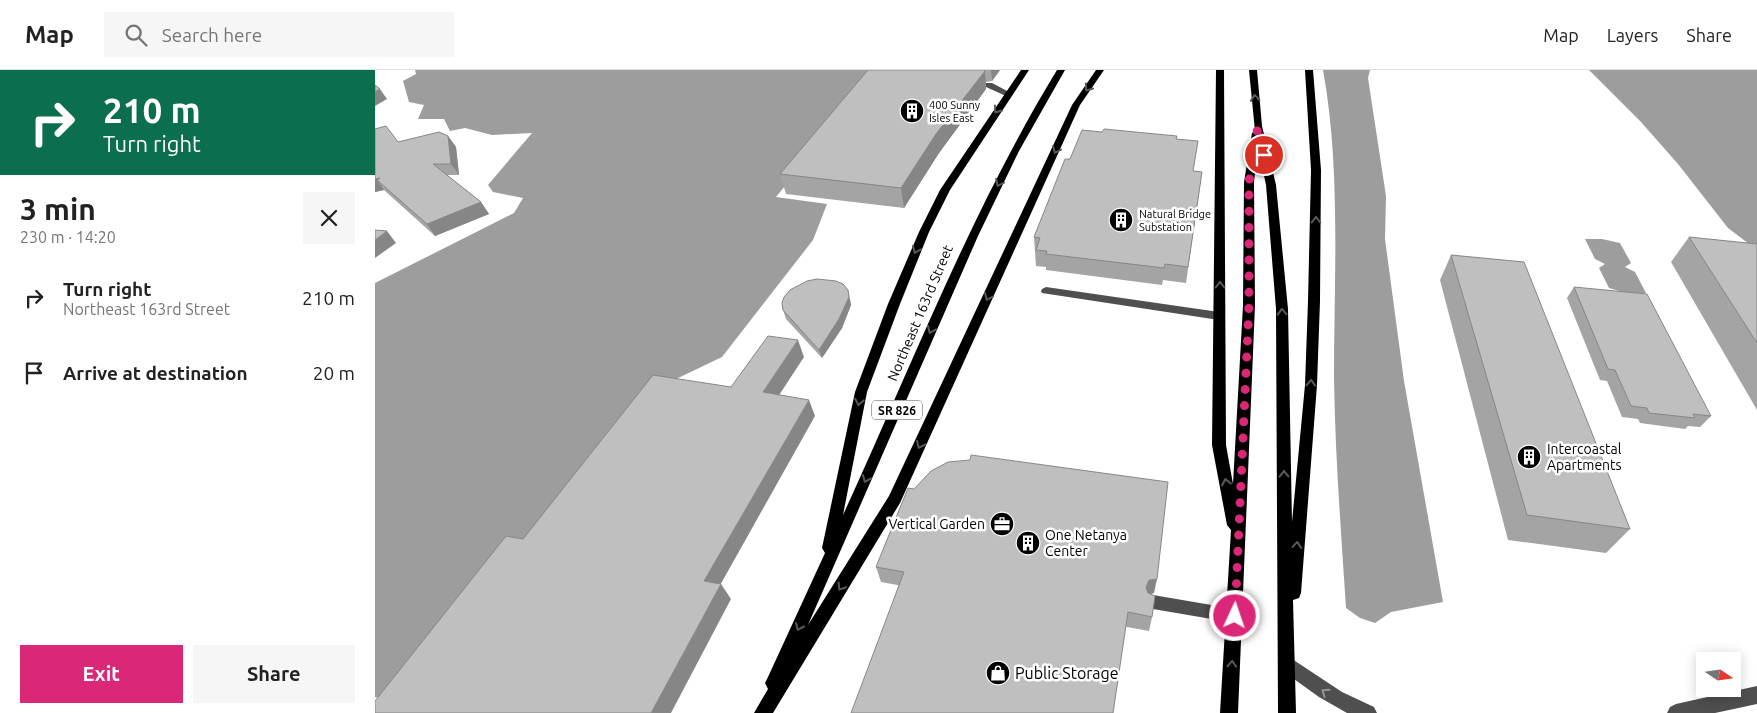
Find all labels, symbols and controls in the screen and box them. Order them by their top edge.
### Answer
search box [104,12,454,57]
text: Map [25,21,74,48]
icon: search [122,21,150,49]
text: Search here [162,24,262,46]
text: Map [1543,25,1579,45]
text: Layers [1607,25,1658,45]
text: Share [1686,25,1732,45]
one-way arrow [1085,82,1094,91]
icon: right [20,90,85,155]
text: 210 m [103,90,201,130]
one-way arrow [1250,94,1261,102]
building icon: 400 Sunny Isles East [899,98,925,124]
place label: 400 Sunny Isles East [929,99,981,124]
one-way arrow [994,104,1003,114]
text: Turn right [103,131,201,156]
pin [1243,134,1285,176]
icon: arrive [1250,141,1278,169]
one-way arrow [1051,145,1062,154]
one-way arrow [995,177,1005,186]
text: 3 min [20,192,96,226]
button: close [303,192,355,244]
building icon: Natural Bridge Substation [1108,207,1134,233]
place label: Natural Bridge Substation [1139,208,1211,233]
one-way arrow [1311,216,1321,224]
text: 230 m · 14:20 [20,228,116,246]
street label: Northeast 163rd Street [884,242,956,383]
one-way arrow [912,245,923,254]
text: Turn right [63,278,151,300]
one-way arrow [1215,280,1225,288]
icon: right [20,284,48,312]
text: 210 m [302,287,355,309]
one-way arrow [983,292,994,301]
text: Northeast 163rd Street [63,300,230,318]
one-way arrow [1276,307,1287,315]
one-way arrow [926,325,937,334]
icon: arrive [20,359,48,387]
text: Arrive at destination [63,362,248,384]
text: 20 m [313,362,355,384]
one-way arrow [1305,378,1316,386]
one-way arrow [854,398,865,407]
road number: SR 826 [872,400,922,420]
one-way arrow [915,440,926,449]
place label: Intercoastal Apartments [1547,441,1622,473]
building icon: Intercoastal Apartments [1516,444,1542,470]
one-way arrow [1279,470,1289,478]
one-way arrow [862,474,872,483]
one-way arrow [1221,477,1231,486]
office icon: Vertical Garden [989,511,1015,537]
place label: Vertical Garden [888,516,985,532]
place label: One Netanya Center [1045,527,1127,559]
building icon: One Netanya Center [1015,530,1041,556]
one-way arrow [1291,540,1302,548]
one-way arrow [837,581,847,590]
position arrow [1208,589,1260,641]
one-way arrow [795,622,805,631]
button: Exit [20,645,183,703]
button: Share [193,645,355,703]
north arrow [1696,652,1741,698]
map controls [1696,652,1741,697]
shop icon: Public Storage [985,660,1011,686]
one-way arrow [1226,660,1237,668]
place label: Public Storage [1015,664,1119,682]
one-way arrow [1321,689,1331,698]

